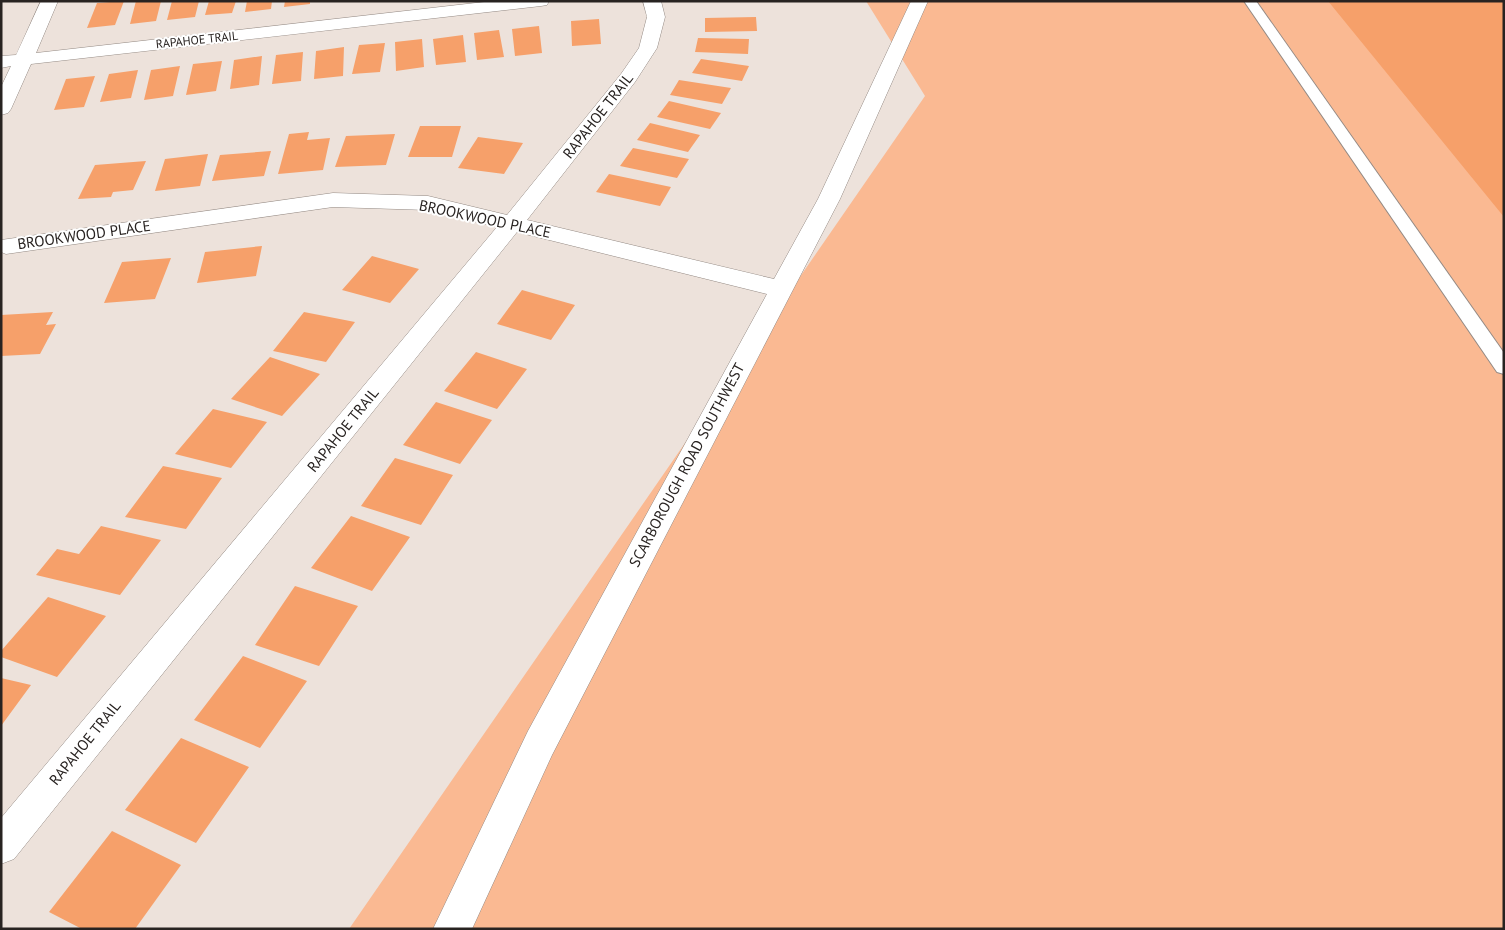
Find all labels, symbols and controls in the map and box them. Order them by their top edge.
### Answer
street label: RAPAHOE TRAIL [155,28,239,51]
street label: RAPAHOE TRAIL [558,69,637,162]
street label: BROOKWOOD PLACE [417,195,553,242]
street label: BROOKWOOD PLACE [16,216,152,253]
street label: SCARBOROUGH ROAD SOUTHWEST [625,359,749,570]
street label: RAPAHOE TRAIL [303,383,383,476]
street label: RAPAHOE TRAIL [45,696,125,789]

